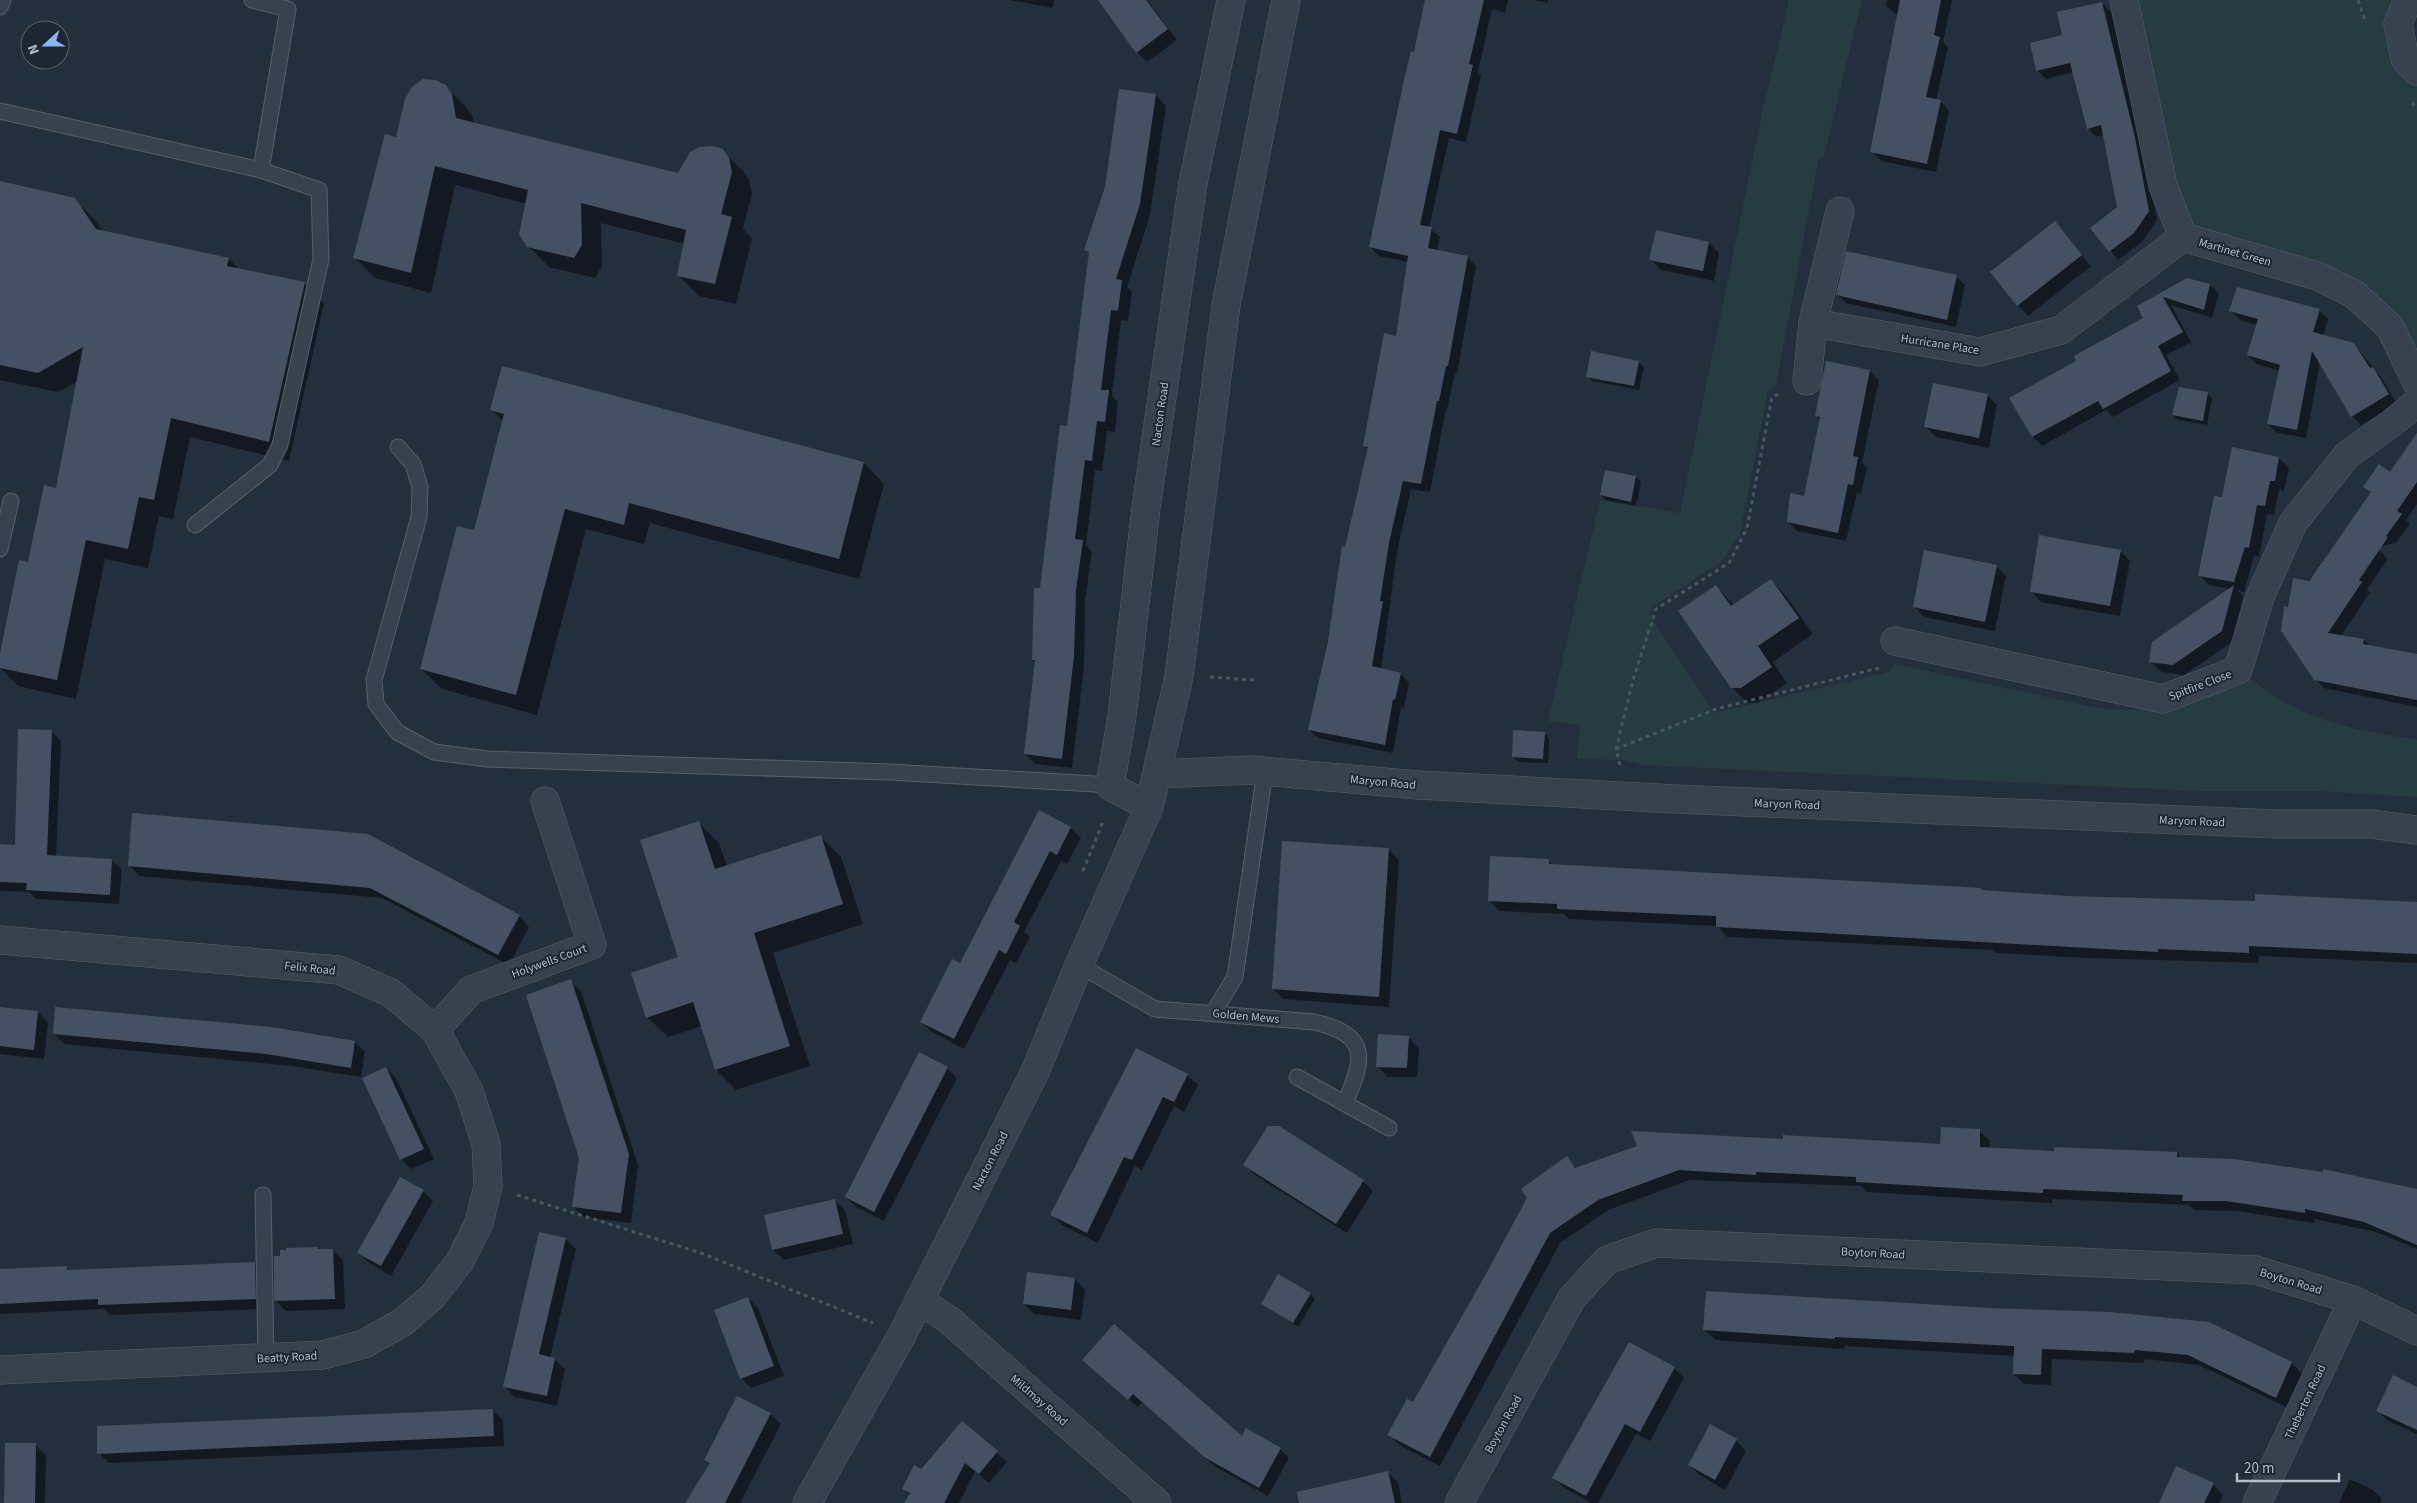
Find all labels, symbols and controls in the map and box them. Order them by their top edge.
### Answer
north arrow [20,20,70,70]
text: N [23,41,45,57]
street label: Martinet Green [2197,234,2273,271]
street label: Hurricane Place [1900,330,1980,359]
street label: Nacton Road [1148,381,1173,447]
street label: Spitfire Close [2166,666,2234,705]
street label: Maryon Road [1349,771,1417,794]
street label: Maryon Road [1754,795,1820,814]
street label: Maryon Road [2159,812,2225,831]
street label: Holywells Court [509,940,589,983]
street label: Felix Road [284,957,336,980]
street label: Golden Mews [1212,1005,1280,1028]
street label: Nacton Road [968,1129,1013,1194]
street label: Boyton Road [1840,1243,1905,1264]
street label: Boyton Road [2258,1264,2324,1299]
street label: Beatty Road [256,1347,318,1368]
street label: Theberton Road [2281,1362,2330,1442]
street label: Mildmay Road [1006,1371,1071,1430]
street label: Boyton Road [1480,1392,1526,1456]
scale bar [2237,1450,2340,1482]
text: 20 m [2244,1458,2274,1479]

